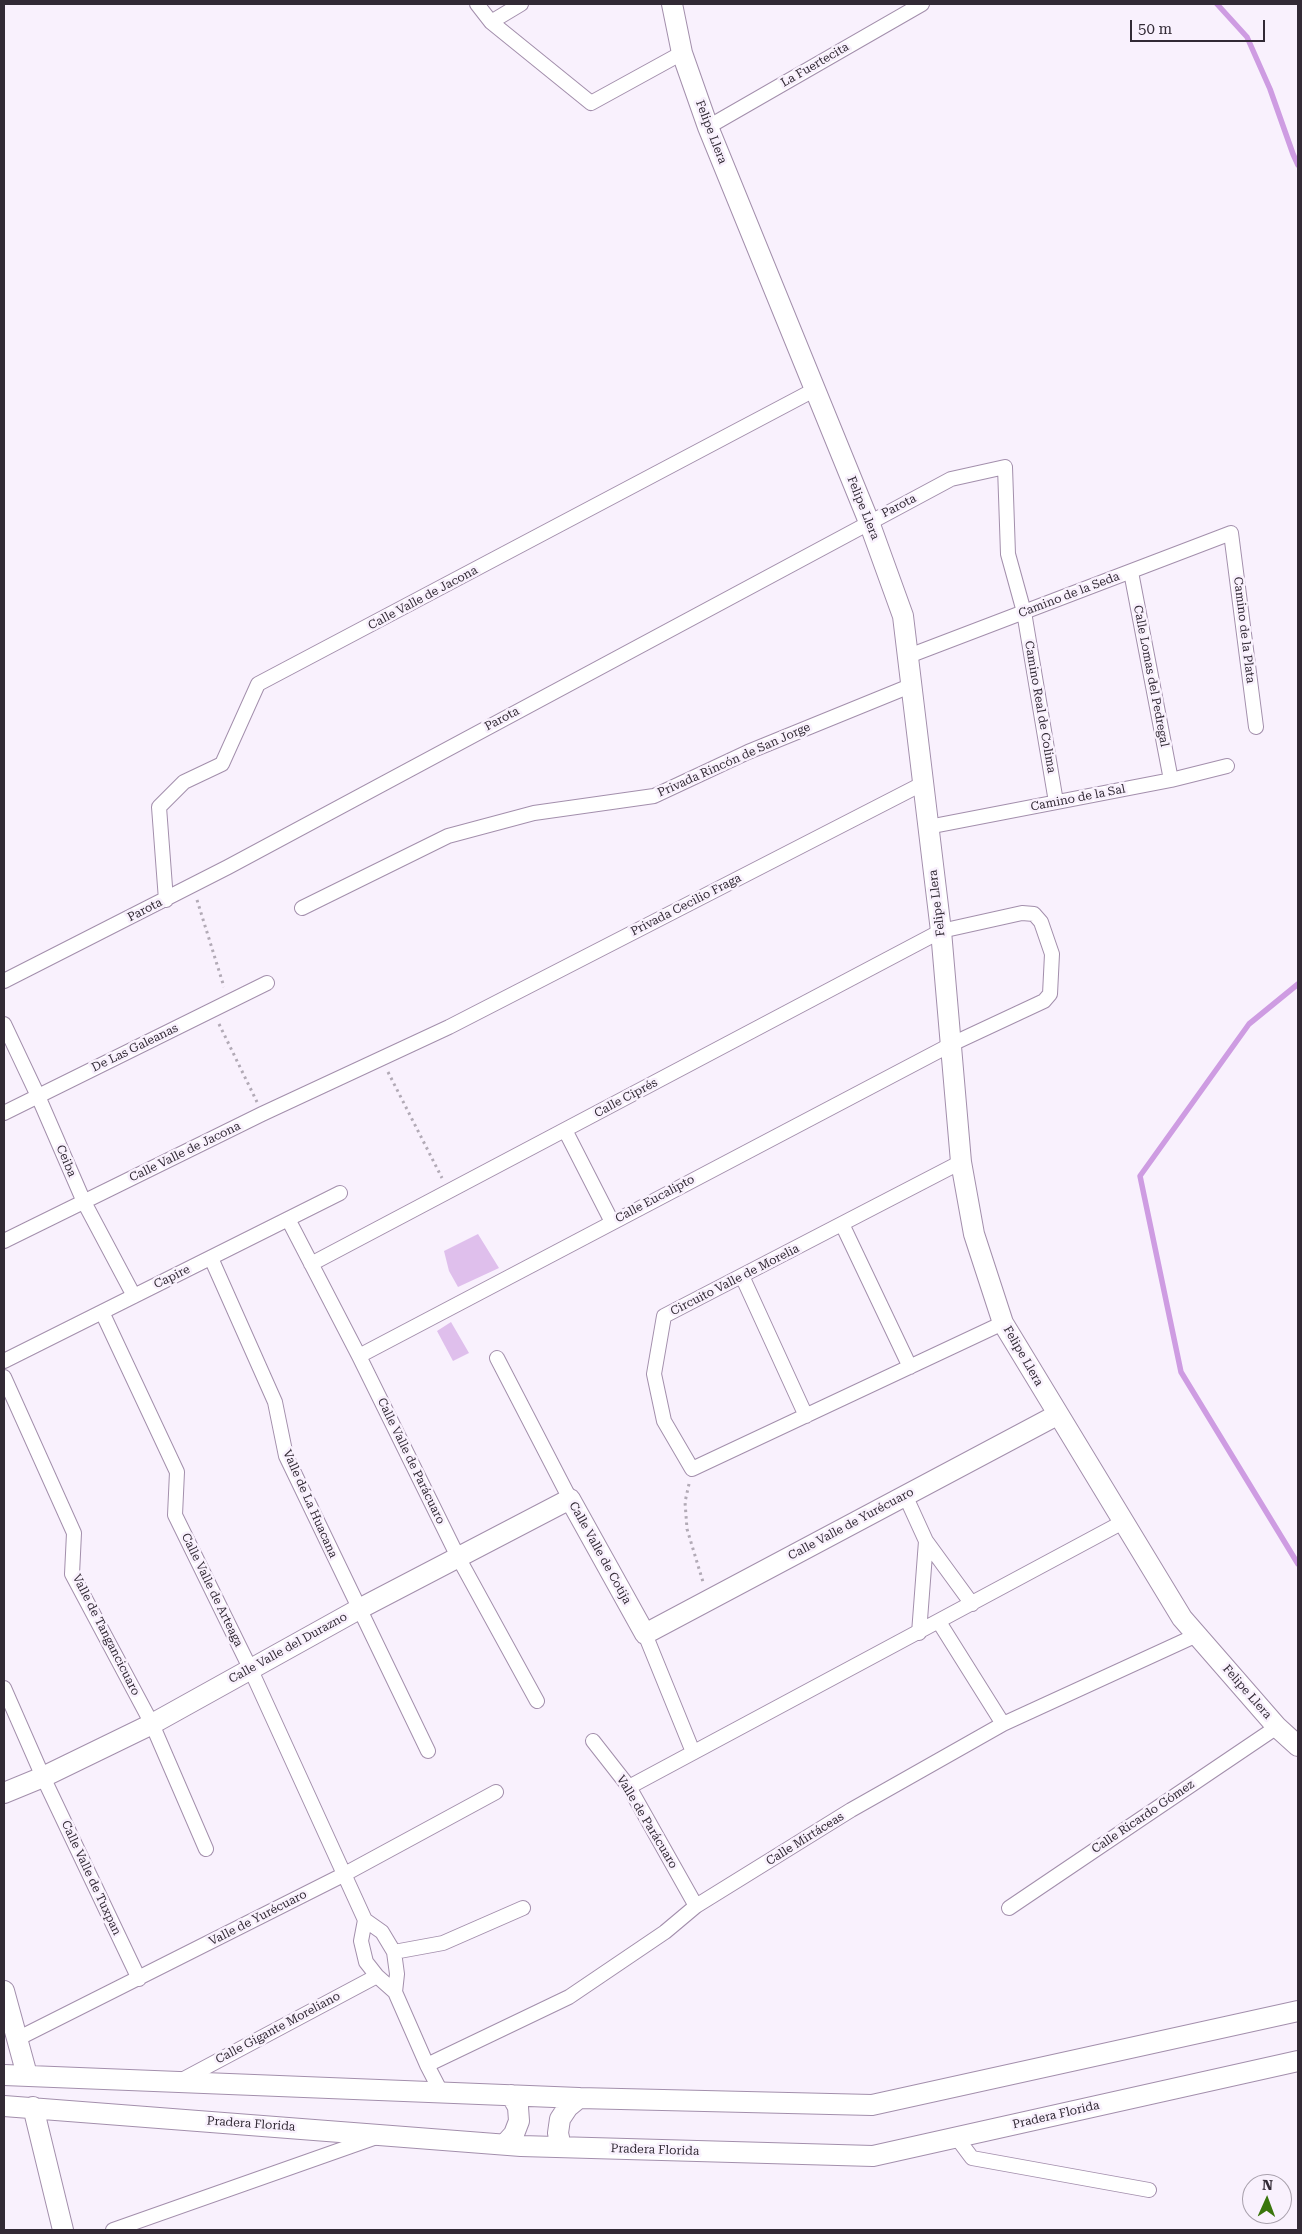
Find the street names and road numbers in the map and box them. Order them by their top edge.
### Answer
street label: La Fuertecita [779,40,851,90]
street label: Felipe Llera [692,98,730,166]
street label: Felipe Llera [844,474,882,542]
street label: Parota [879,491,919,521]
street label: Calle Valle de Jacona [366,563,480,633]
street label: Camino de la Seda [1016,569,1122,621]
street label: Camino de la Plata [1230,576,1258,684]
street label: Calle Lomas del Pedregal [1130,604,1172,748]
street label: Camino Real de Colima [1021,640,1059,774]
street label: Parota [482,704,522,734]
street label: Privada Rincón de San Jorge [655,720,813,800]
street label: Camino de la Sal [1029,782,1127,814]
street label: Felipe Llera [926,869,948,937]
street label: Privada Cecilio Fraga [628,871,744,939]
street label: Parota [125,895,165,925]
street label: De Las Galeanas [89,1021,181,1075]
street label: Calle Ciprés [592,1075,660,1121]
street label: Calle Valle de Jacona [127,1119,243,1185]
street label: Ceiba [53,1143,79,1179]
street label: Calle Eucalipto [613,1172,697,1226]
street label: Circuito Valle de Morelia [668,1241,802,1319]
street label: Capire [152,1262,192,1292]
street label: Felipe Llera [1000,1323,1046,1389]
street label: Calle Valle de Parácuaro [374,1396,448,1526]
street label: Valle de La Huacana [280,1448,340,1560]
street label: Calle Valle de Yurécuaro [786,1485,916,1563]
street label: Calle Valle de Cotija [566,1499,634,1607]
street label: Calle Valle de Arteaga [178,1531,246,1649]
street label: Valle de Tangancicuaro [69,1572,143,1698]
street label: Calle Valle del Durazno [226,1609,350,1687]
street label: Felipe Llera [1220,1662,1274,1722]
street label: Valle de Parácuaro [613,1773,681,1871]
street label: Calle Ricardo Gómez [1089,1777,1197,1857]
street label: Calle Mirtáceas [764,1809,846,1869]
street label: Calle Valle de Tuxpan [58,1818,124,1938]
street label: Valle de Yurécuaro [207,1887,309,1949]
street label: Calle Gigante Moreliano [213,1989,343,2067]
street label: Pradera Florida [1011,2098,1101,2132]
street label: Pradera Florida [206,2114,296,2134]
street label: Pradera Florida [610,2141,700,2159]

